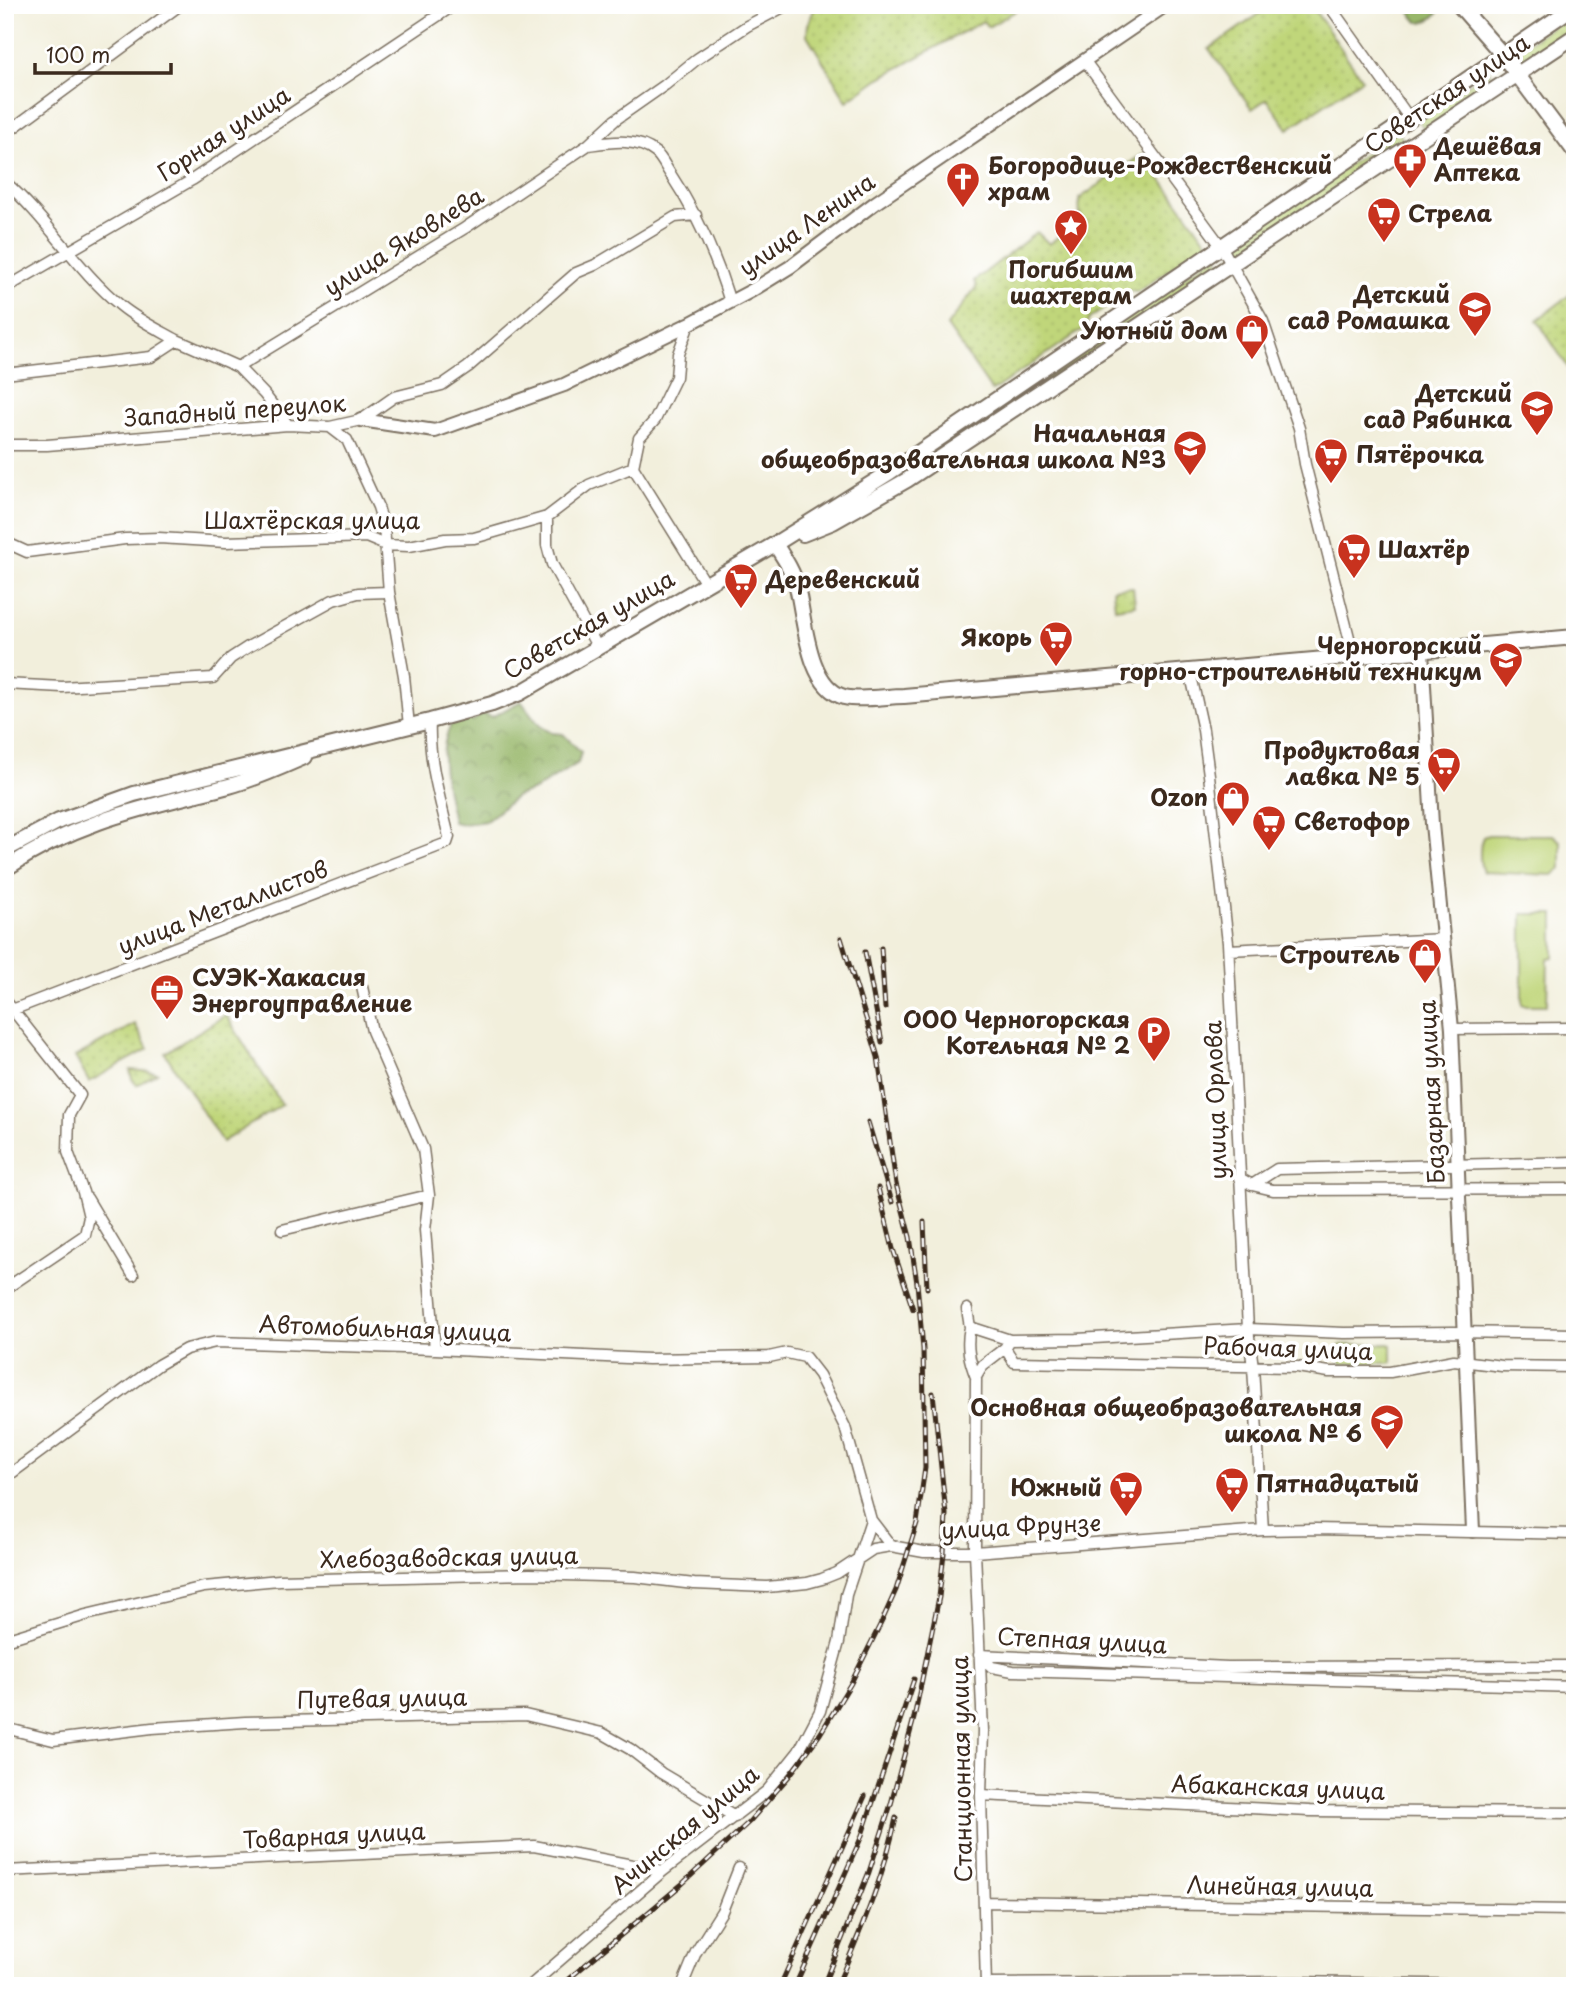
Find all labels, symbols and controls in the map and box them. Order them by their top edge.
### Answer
street label: Советская улица [1356,24,1536,161]
scale bar [35,32,172,76]
text: 100 m [46,38,110,70]
street label: Горная улица [150,76,297,189]
place label: Дешёвая Аптека [1433,128,1542,189]
pharmacy icon: Дешёвая Аптека [1391,141,1429,190]
place label: Богородице-Рождественский храм [988,147,1332,208]
church icon: Богородице-Рождественский храм [944,160,982,209]
street label: улица Ленина [731,163,882,284]
street label: улица Яковлева [316,177,491,304]
supermarket icon: Стрела [1365,195,1403,244]
place label: Стрела [1408,195,1493,230]
place icon: Погибшим шахтерам [1052,207,1090,256]
place label: Погибшим шахтерам [1008,251,1134,312]
place label: Детский сад Ромашка [1288,276,1450,337]
school or university icon: Детский сад Ромашка [1456,289,1494,338]
place label: Уютный дом [1080,312,1228,347]
shop icon: Уютный дом [1233,312,1271,361]
place label: Детский сад Рябинка [1364,375,1512,436]
street label: Западный переулок [123,384,347,435]
school or university icon: Детский сад Рябинка [1518,388,1556,437]
place label: Начальная общеобразовательная школа №3 [761,415,1166,476]
school or university icon: Начальная общеобразовательная школа №3 [1171,428,1209,477]
supermarket icon: Пятёрочка [1312,436,1350,485]
place label: Пятёрочка [1356,436,1484,471]
street label: Шахтёрская улица [204,502,420,537]
supermarket icon: Шахтёр [1335,531,1373,580]
place label: Шахтёр [1378,531,1470,566]
street label: Советская улица [496,560,681,687]
supermarket icon: Деревенский [722,561,760,610]
place label: Деревенский [765,561,920,596]
place label: Якорь [961,619,1032,654]
supermarket icon: Якорь [1037,619,1075,668]
place label: Черногорский горно-строительный техникум [1119,627,1482,688]
school or university icon: Черногорский горно-строительный техникум [1487,640,1525,689]
place label: Продуктовая лавка № 5 [1264,732,1420,793]
supermarket icon: Продуктовая лавка № 5 [1425,745,1463,794]
place label: Ozon [1150,779,1208,814]
shop icon: Ozon [1214,779,1252,828]
supermarket icon: Светофор [1250,803,1288,852]
place label: Светофор [1294,803,1410,838]
street label: улица Металлистов [112,850,333,963]
place label: Строитель [1279,936,1400,971]
shop icon: Строитель [1406,936,1444,985]
place label: СУЭК-Хакасия Энергоуправление [192,959,413,1020]
office icon: СУЭК-Хакасия Энергоуправление [148,972,186,1021]
street label: Базарная улица [1408,999,1453,1185]
place label: ООО Черногорская Котельная № 2 [903,1001,1130,1062]
parking icon: ООО Черногорская Котельная № 2 [1135,1014,1173,1063]
street label: улица Орлова [1194,1019,1235,1180]
street label: Автомобильная улица [258,1306,512,1349]
street label: Рабочая улица [1203,1327,1374,1368]
place label: Основная общеобразовательная школа № 6 [970,1389,1362,1450]
school or university icon: Основная общеобразовательная школа № 6 [1368,1402,1406,1451]
supermarket icon: Пятнадцатый [1213,1465,1251,1514]
place label: Пятнадцатый [1256,1465,1419,1500]
place label: Южный [1010,1469,1102,1504]
supermarket icon: Южный [1107,1469,1145,1518]
street label: улица Фрунзе [940,1504,1102,1547]
street label: Хлебозаводская улица [319,1537,579,1576]
street label: Степная улица [996,1618,1168,1661]
street label: Станционная улица [941,1655,980,1883]
street label: Путевая улица [297,1679,468,1716]
street label: Ачинская улица [602,1756,766,1902]
street label: Абаканская улица [1171,1765,1386,1808]
street label: Товарная улица [242,1812,427,1857]
street label: Линейная улица [1186,1866,1374,1905]

